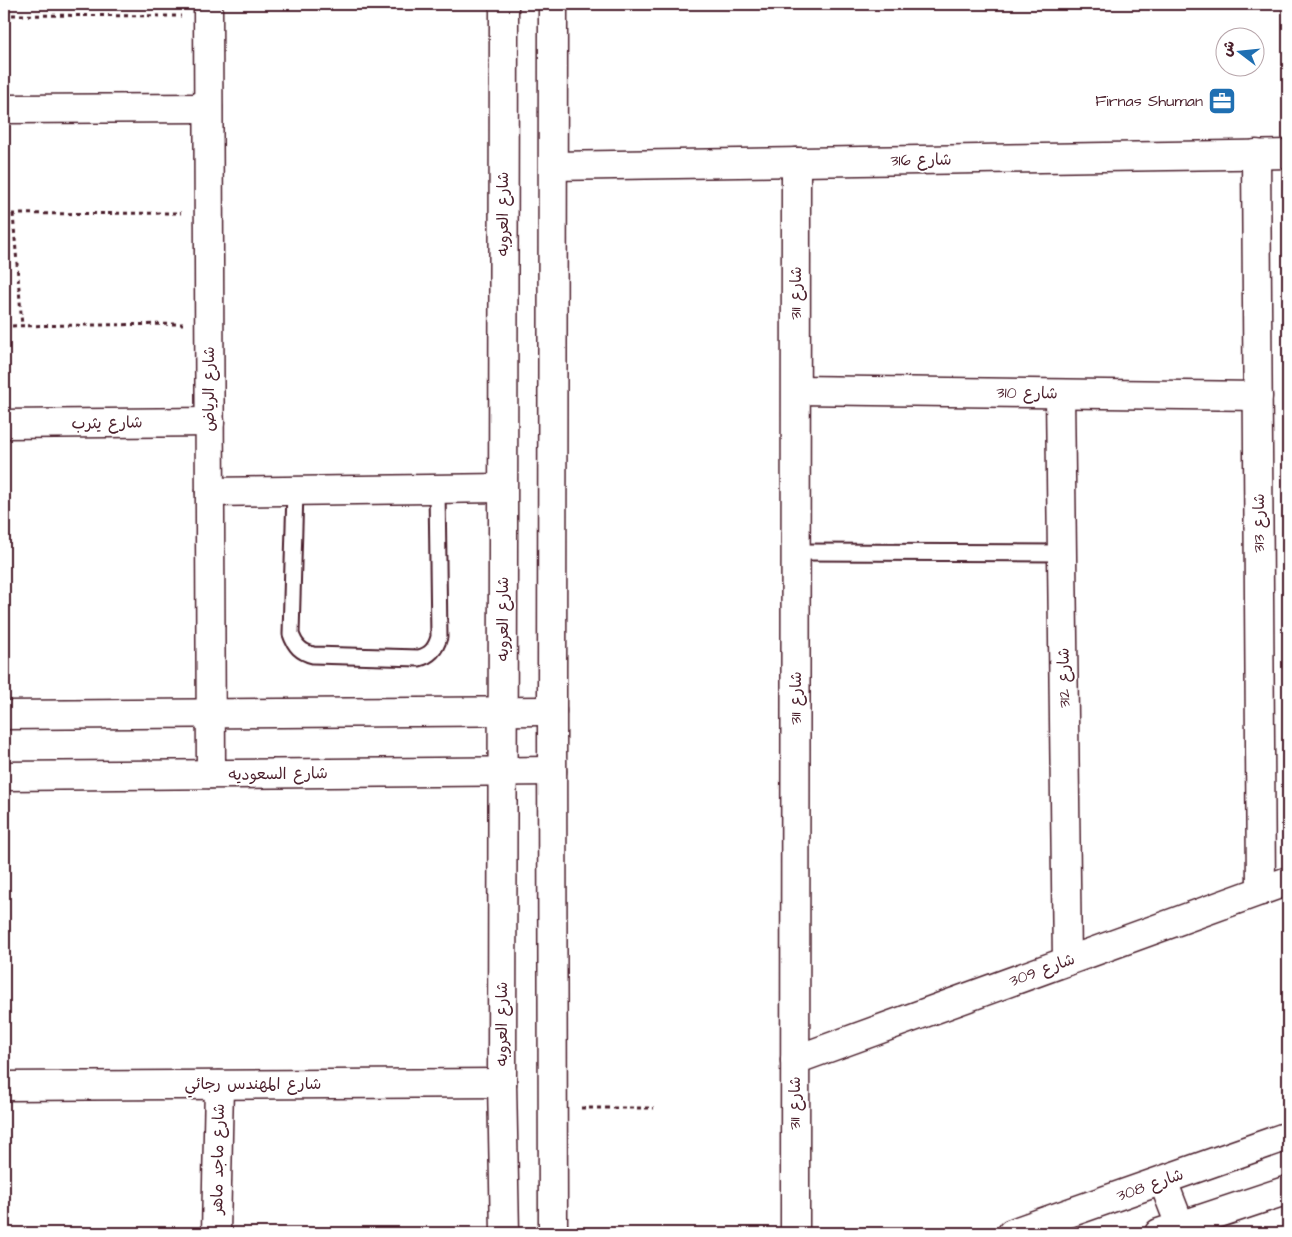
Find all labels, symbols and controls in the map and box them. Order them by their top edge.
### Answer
north arrow [1214,28,1264,78]
text: ش [1217,39,1240,59]
office icon: Firnas Shuman [1207,86,1237,116]
place label: Firnas Shuman [1095,90,1203,112]
street label: شارع 316 [890,148,952,172]
street label: شارع العروبه [492,172,514,256]
street label: شارع 311 [785,266,807,320]
street label: شارع الرياض [198,346,220,432]
street label: شارع 310 [996,381,1058,405]
street label: شارع يثرب [71,411,143,435]
street label: شارع 313 [1248,493,1270,553]
street label: شارع العروبه [492,577,514,661]
street label: شارع 312 [1052,648,1076,708]
street label: شارع 311 [785,671,807,725]
street label: شارع السعوديه [228,762,328,786]
street label: شارع 309 [1006,948,1078,992]
street label: شارع العروبه [491,982,513,1066]
street label: شارع المهندس رجائي [185,1073,321,1098]
street label: شارع 311 [784,1076,806,1130]
street label: شارع ماجد ماهر [206,1103,230,1217]
street label: شارع 308 [1113,1163,1187,1207]

